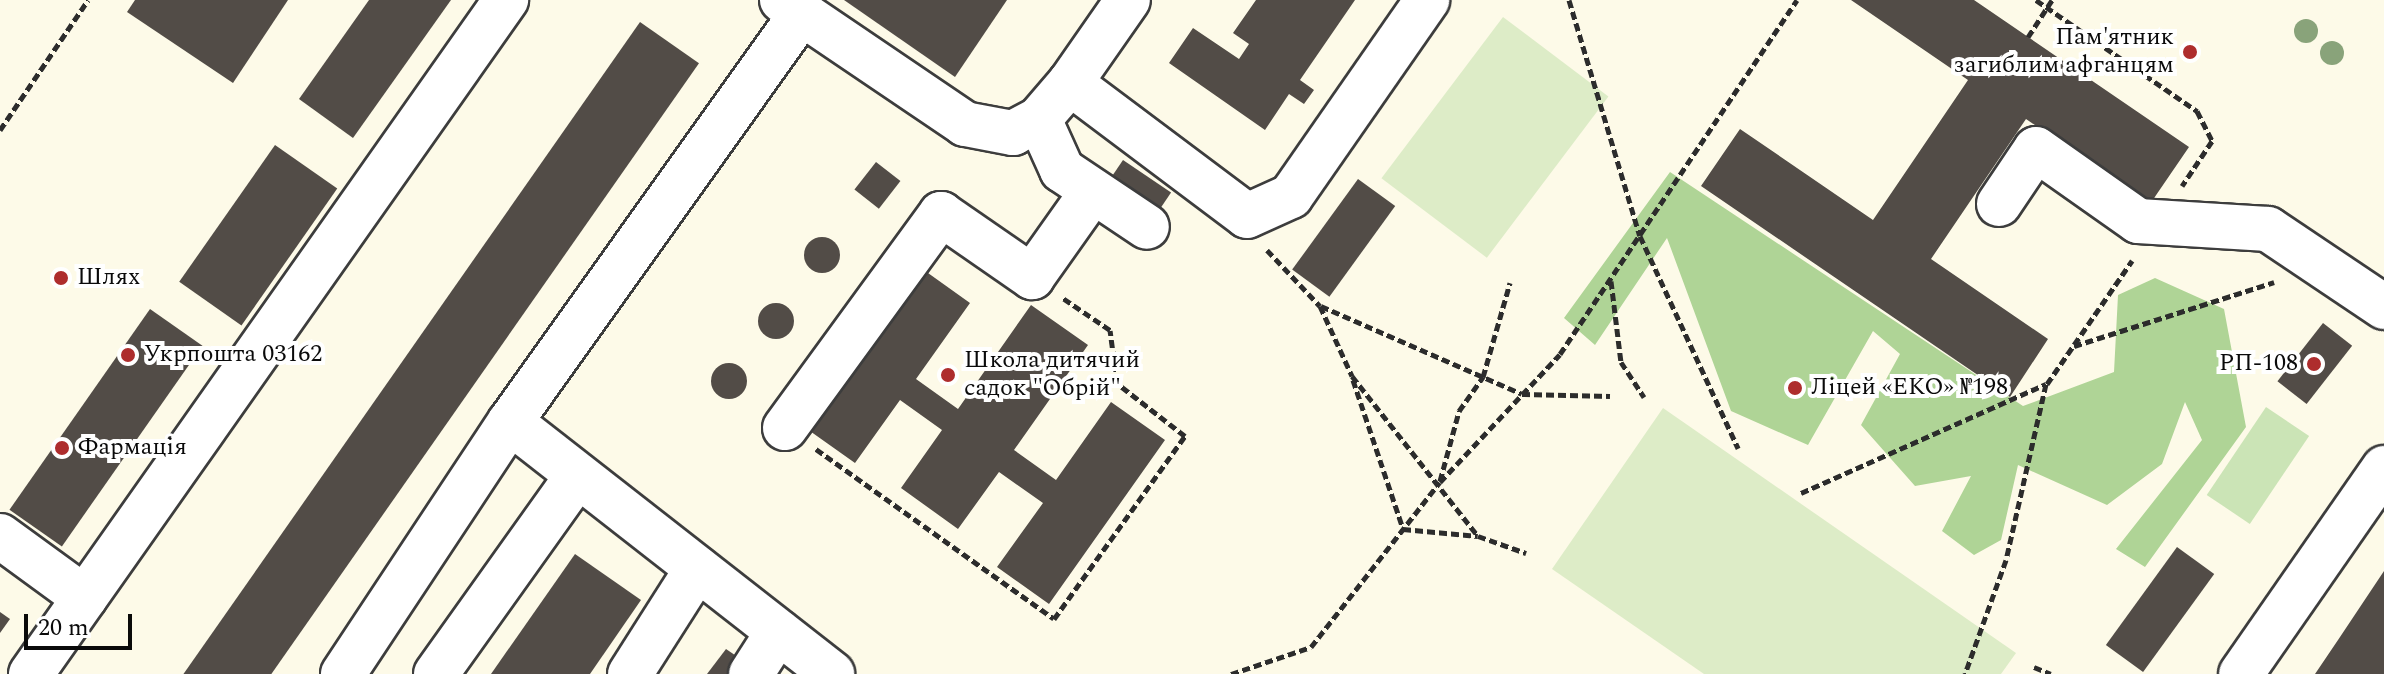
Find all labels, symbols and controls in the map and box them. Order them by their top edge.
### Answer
place label: Пам'ятник загиблим афганцям [1954,24,2174,80]
marker: Пам'ятник загиблим афганцям [2181,43,2199,61]
place label: Шлях [77,264,140,292]
marker: Шлях [52,269,70,287]
place label: Укрпошта 03162 [144,341,322,369]
marker: Укрпошта 03162 [119,346,137,364]
place label: Школа дитячий садок "Обрій" [964,347,1140,403]
place label: РП-108 [2219,350,2298,378]
marker: РП-108 [2305,355,2323,373]
marker: Школа дитячий садок "Обрій" [939,366,957,384]
place label: Ліцей «ЕКО» №198 [1811,374,2008,402]
marker: Ліцей «ЕКО» №198 [1786,379,1804,397]
place label: Фармація [78,434,187,462]
marker: Фармація [53,439,71,457]
scale bar [28,598,136,648]
text: 20 m [38,610,89,646]

